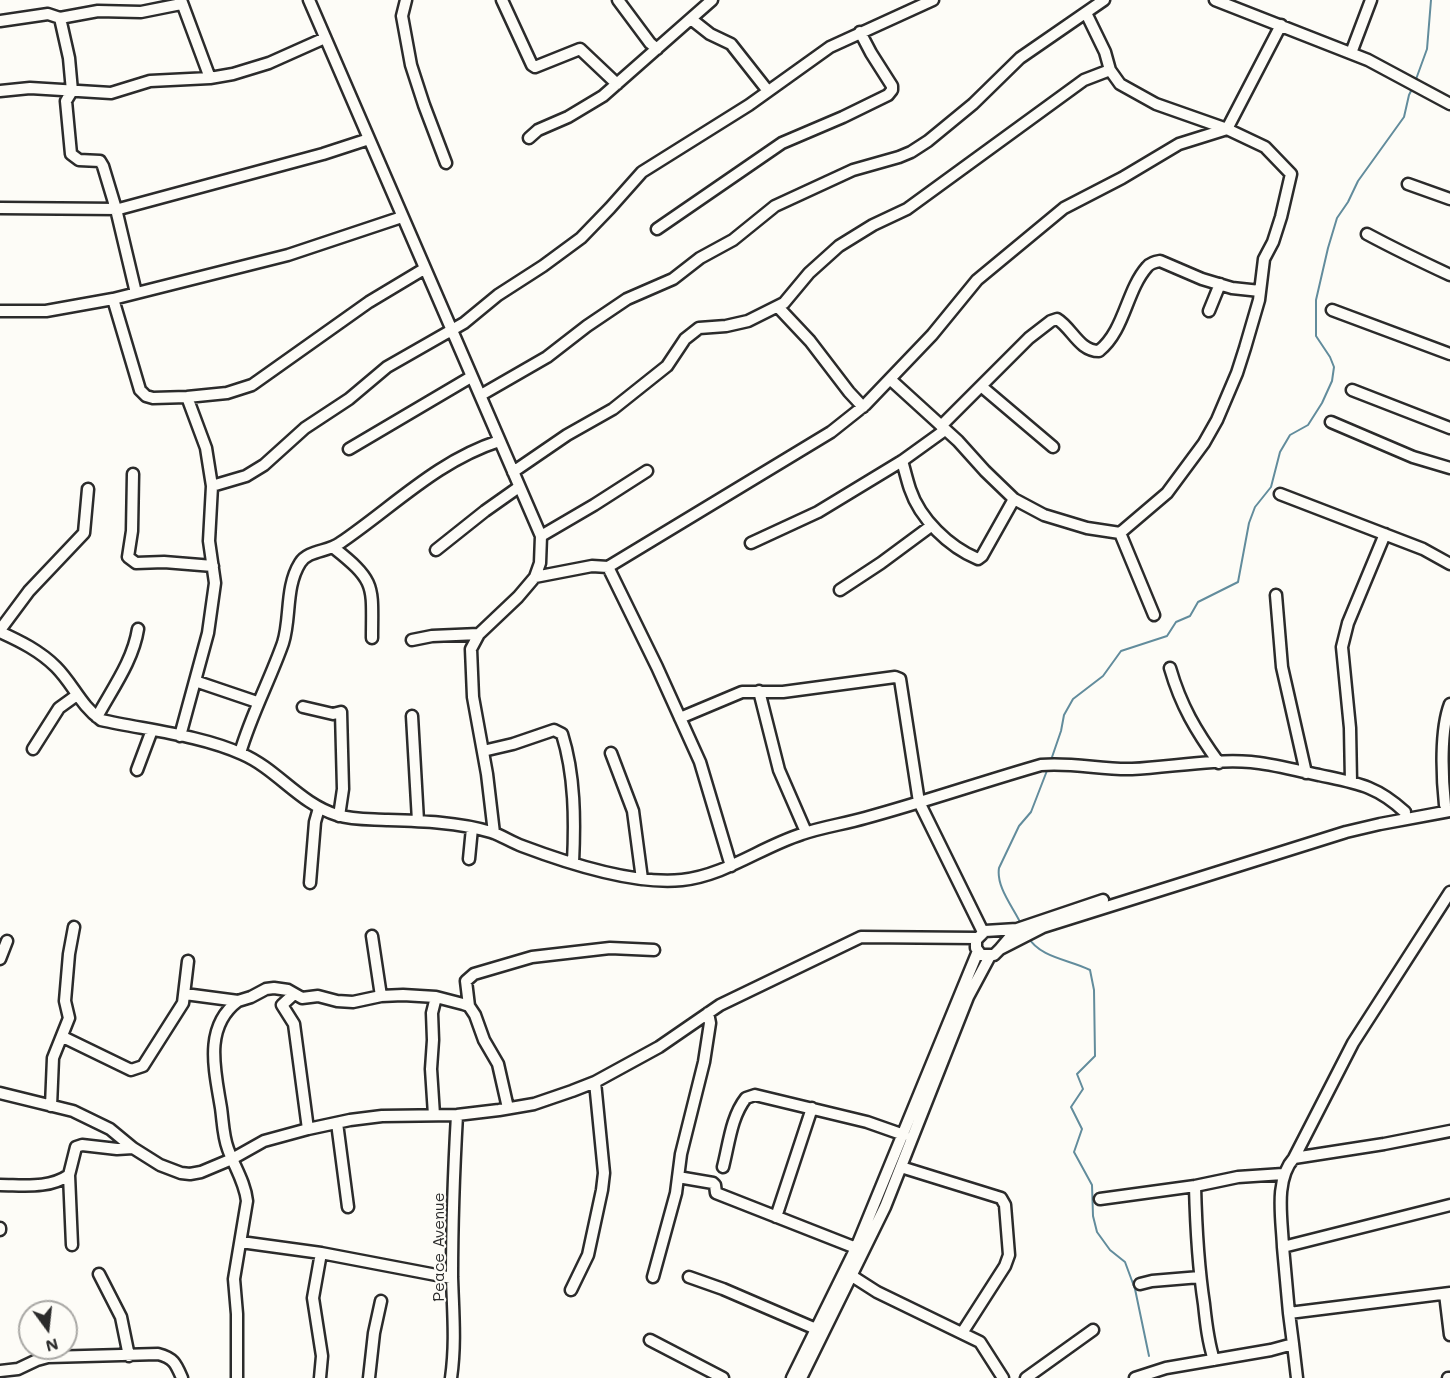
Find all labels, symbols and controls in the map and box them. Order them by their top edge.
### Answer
street label: Peace Avenue [429,1192,449,1302]
north arrow [18,1300,78,1360]
text: N [44,1334,61,1358]

